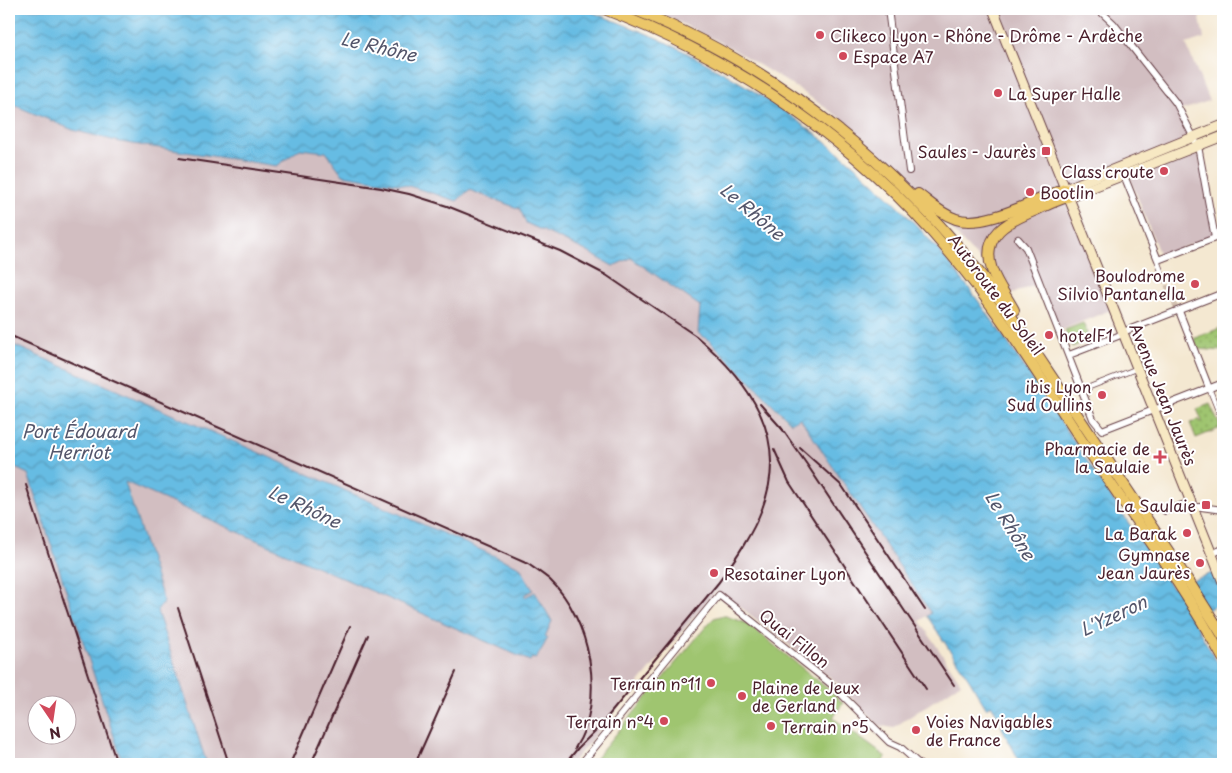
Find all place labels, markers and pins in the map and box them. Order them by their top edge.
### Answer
place label: Clikeco Lyon - Rhône - Drôme - Ardèche [830,23,1143,47]
marker: Clikeco Lyon - Rhône - Drôme - Ardèche [814,29,826,41]
place label: Espace A7 [853,44,934,68]
marker: Espace A7 [837,50,849,62]
place label: La Super Halle [1008,81,1121,105]
marker: La Super Halle [992,87,1004,99]
place label: Saules - Jaurès [918,139,1036,163]
marker: Saules - Jaurès [1040,145,1052,157]
place label: Class'croute [1061,159,1154,183]
marker: Class'croute [1158,165,1170,177]
place label: Bootlin [1040,180,1094,204]
marker: Bootlin [1024,186,1036,198]
place label: Boulodrome Silvio Pantanella [1057,263,1185,305]
marker: Boulodrome Silvio Pantanella [1189,278,1201,290]
place label: hotelF1 [1059,323,1113,347]
marker: hotelF1 [1043,329,1055,341]
place label: ibis Lyon Sud Oullins [1007,374,1092,416]
marker: ibis Lyon Sud Oullins [1096,389,1108,401]
place label: Pharmacie de la Saulaie [1044,436,1150,478]
marker: Pharmacie de la Saulaie [1154,451,1166,463]
place label: La Saulaie [1116,493,1196,517]
marker: La Saulaie [1200,499,1212,511]
place label: La Barak [1105,521,1177,545]
marker: La Barak [1181,527,1193,539]
place label: Gymnase Jean Jaurès [1097,542,1190,584]
marker: Gymnase Jean Jaurès [1194,557,1206,569]
place label: Resotainer Lyon [724,561,846,585]
marker: Resotainer Lyon [708,567,720,579]
place label: Terrain n°11 [610,671,701,695]
place label: Plaine de Jeux de Gerland [752,675,860,717]
marker: Terrain n°11 [705,677,717,689]
marker: Plaine de Jeux de Gerland [736,690,748,702]
place label: Terrain n°4 [566,709,654,733]
place label: Voies Navigables de France [926,709,1052,751]
place label: Terrain n°5 [781,714,869,738]
marker: Terrain n°4 [658,715,670,727]
marker: Terrain n°5 [765,720,777,732]
marker: Voies Navigables de France [910,724,922,736]

